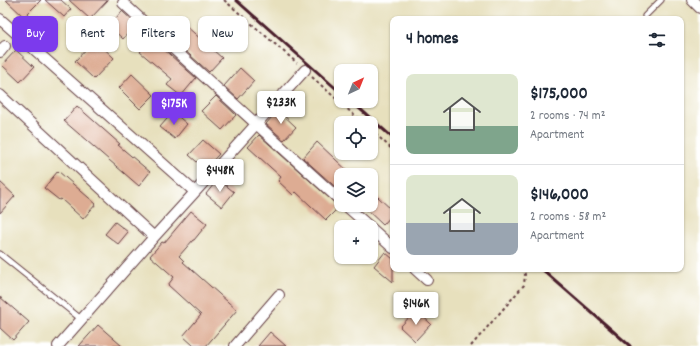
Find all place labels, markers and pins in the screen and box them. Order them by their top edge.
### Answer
pin: $233K [253,91,309,125]
pin: $175K [146,92,202,126]
pin: $448K [192,159,248,193]
pin: $146K [388,292,444,326]

